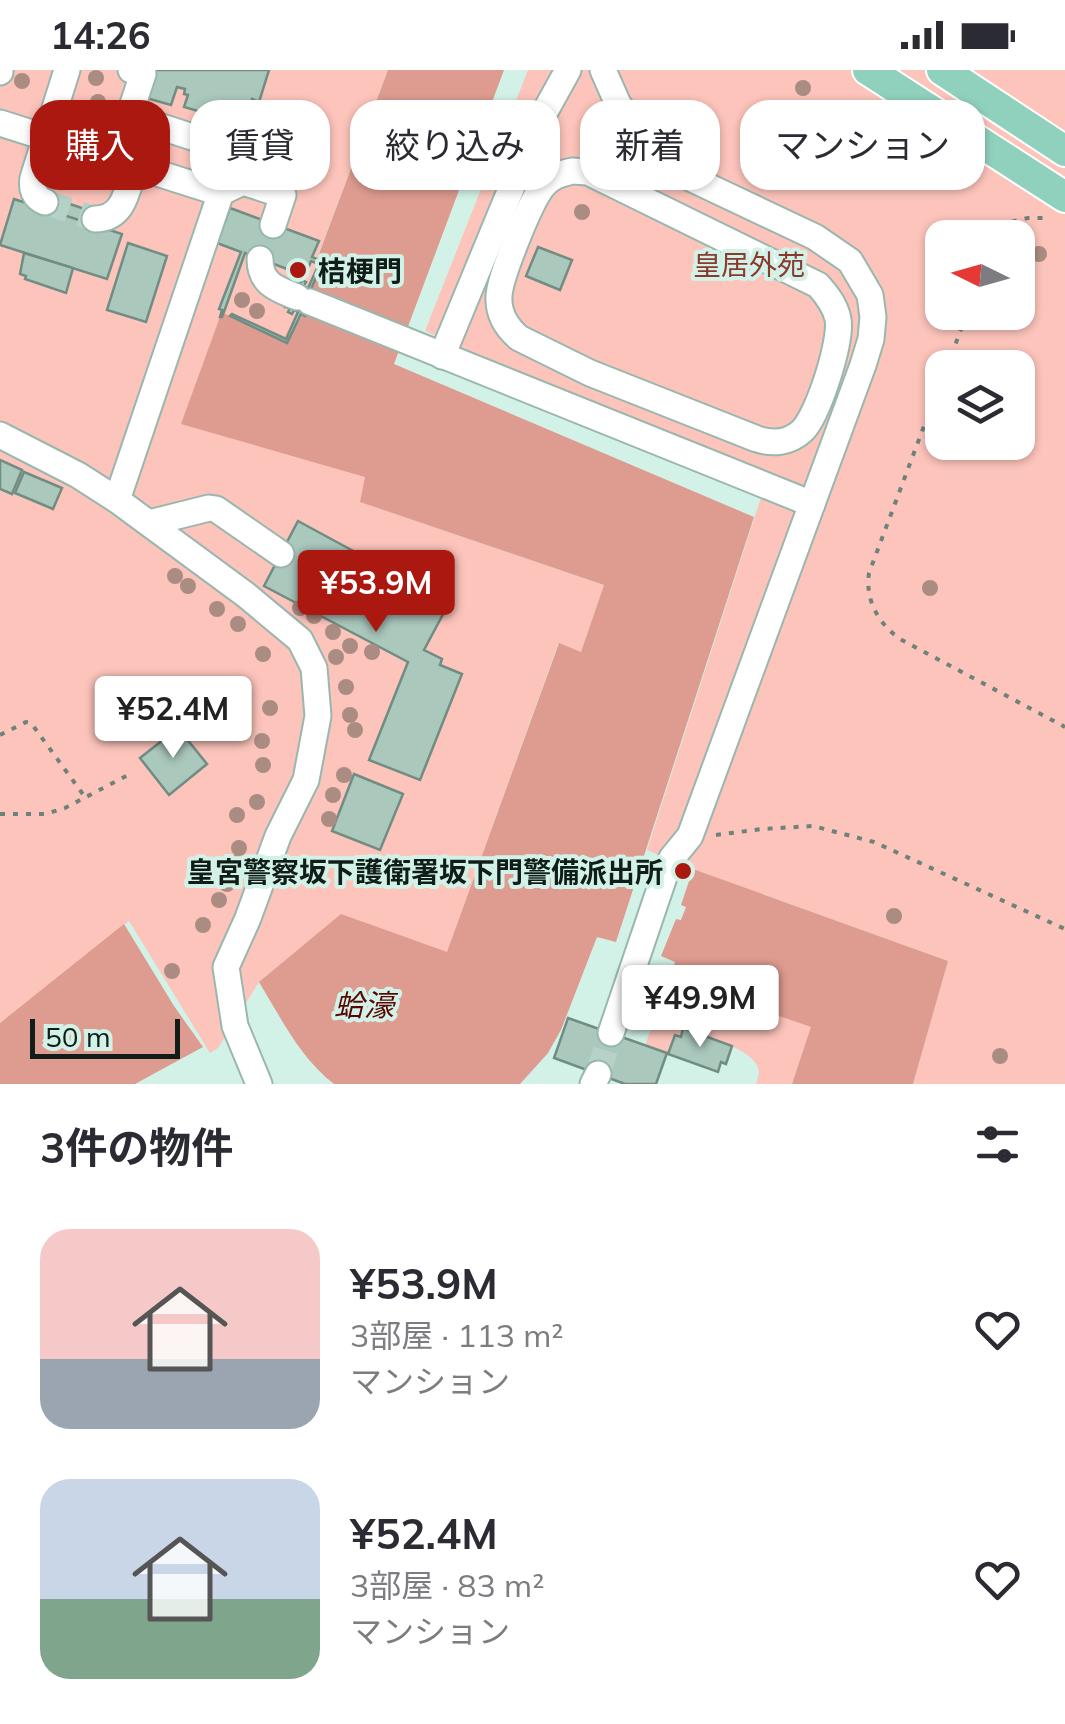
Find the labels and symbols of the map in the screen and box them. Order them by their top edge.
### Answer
north arrow [925,220,1035,330]
park label: 皇居外苑 [693,247,805,282]
place label: 桔梗門 [318,253,402,288]
marker: 桔梗門 [287,259,309,281]
pin: ¥53.9M [295,550,457,635]
pin: ¥52.4M [92,676,254,761]
place label: 皇宮警察坂下護衛署坂下門警備派出所 [187,854,663,889]
marker: 皇宮警察坂下護衛署坂下門警備派出所 [672,860,694,882]
pin: ¥49.9M [619,965,781,1050]
water label: 蛤濠 [334,986,399,1024]
scale bar [30,1014,180,1058]

